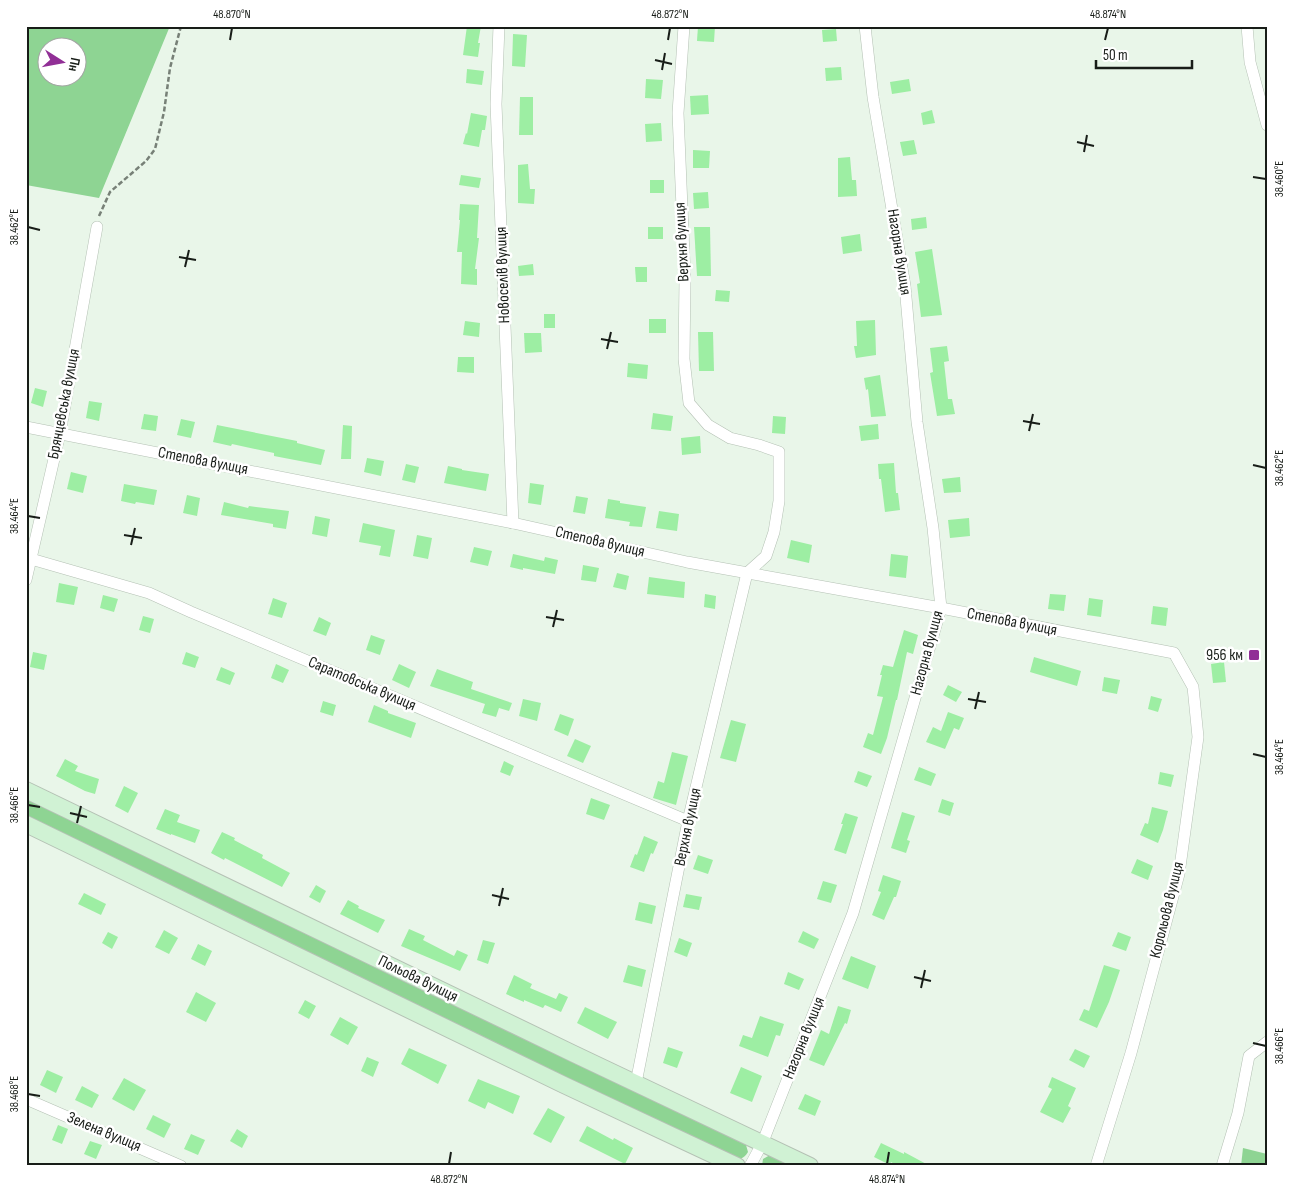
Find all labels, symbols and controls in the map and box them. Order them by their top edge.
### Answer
text: 48.870°N [213,7,251,22]
text: 48.872°N [651,7,689,22]
text: 48.874°N [1090,7,1126,22]
north arrow [38,38,88,88]
scale bar [1096,38,1192,70]
text: 50 m [1103,46,1128,65]
text: Пн [65,56,84,73]
text: 38.460°E [1272,161,1287,197]
street label: Верхня вулиця [670,202,694,282]
street label: Нагорна вулиця [883,208,915,296]
text: 38.462°E [7,209,22,245]
street label: Новоселів вулиця [492,226,514,324]
street label: Брянцевська вулиця [44,347,84,461]
street label: Степова вулиця [156,443,250,479]
text: 38.462°E [1272,450,1287,486]
text: 38.464°E [7,498,22,534]
street label: Степова вулиця [553,522,647,562]
street label: Степова вулиця [965,604,1059,640]
street label: Нагорна вулиця [907,609,947,697]
place label: 956 км [1206,646,1243,665]
marker: 956 км [1247,648,1261,662]
street label: Саратовська вулиця [305,653,419,715]
text: 38.464°E [1272,739,1287,775]
street label: Верхня вулиця [670,786,706,868]
text: 38.466°E [7,787,22,823]
street label: Корольова вулиця [1146,860,1188,960]
street label: Польова вулиця [375,952,461,1006]
street label: Нагорна вулиця [779,994,829,1082]
text: 38.466°E [1272,1028,1287,1064]
text: 38.468°E [7,1076,22,1112]
street label: Зелена вулиця [64,1108,144,1156]
text: 48.872°N [430,1172,468,1187]
text: 48.874°N [869,1172,905,1187]

